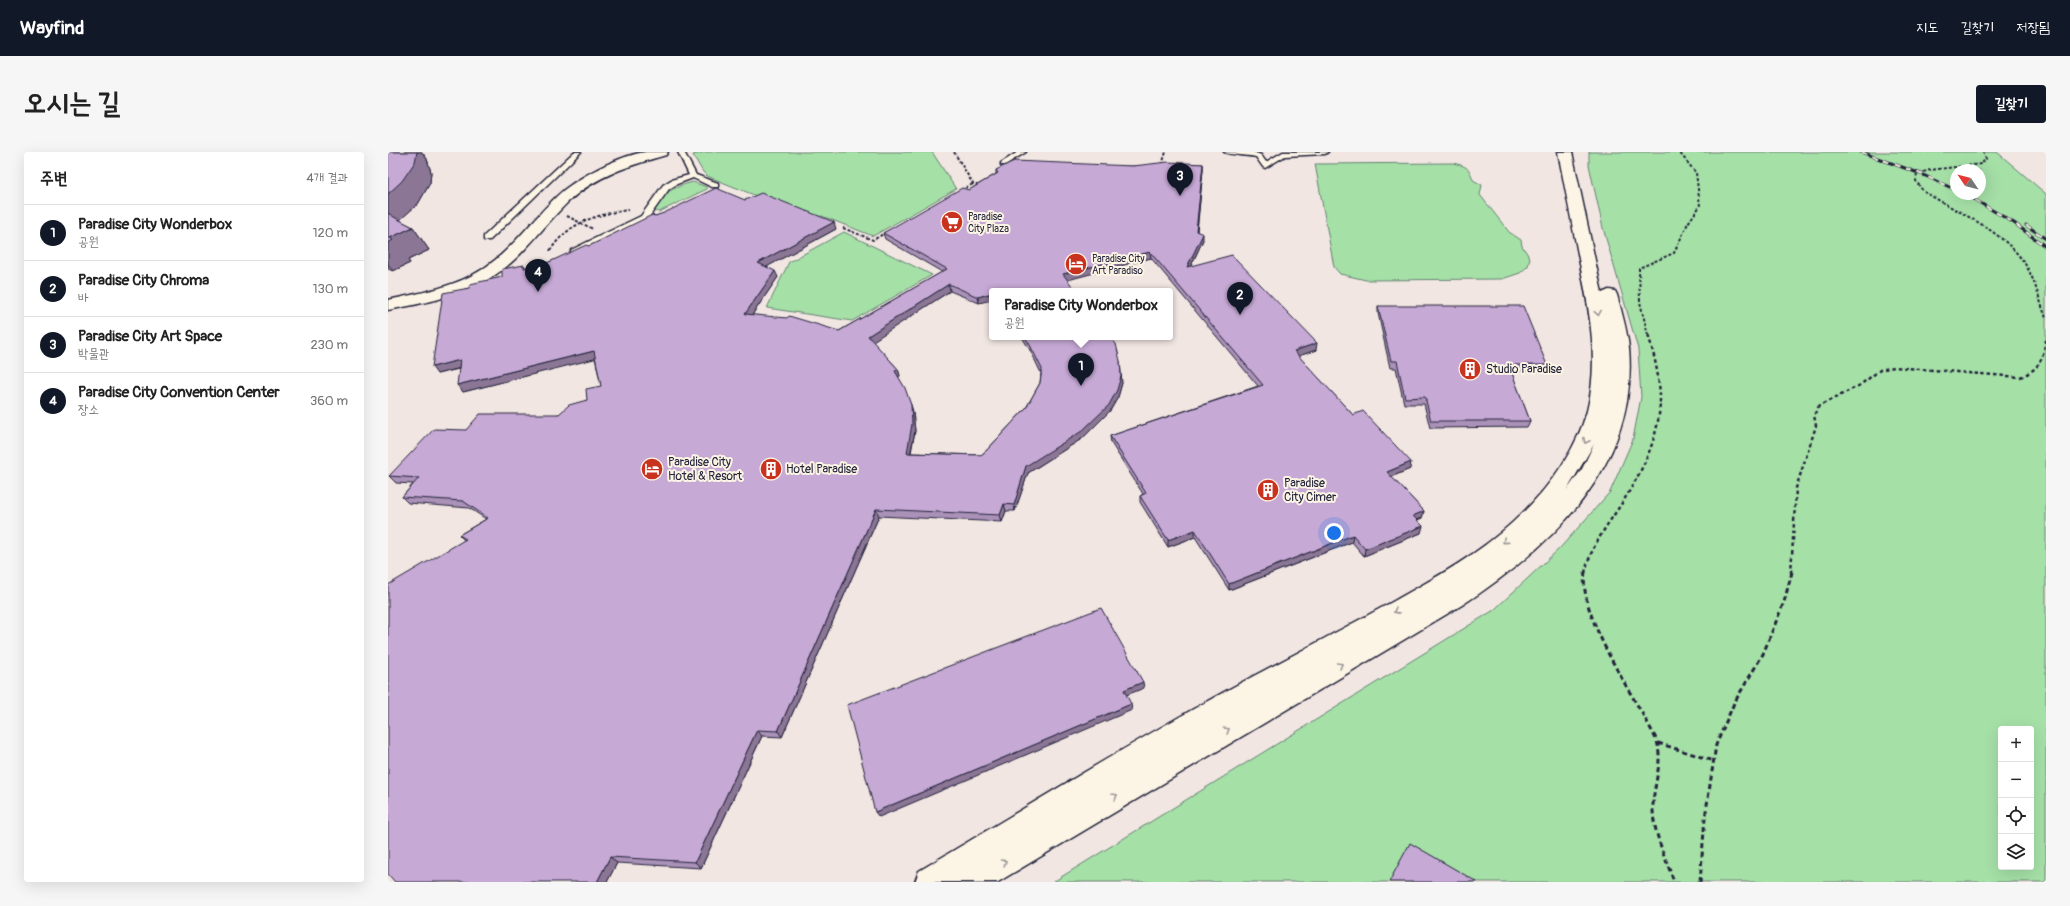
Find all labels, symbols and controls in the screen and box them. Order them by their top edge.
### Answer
text: Wayfind [20,16,84,40]
text: 지도 [1916,19,1938,36]
text: 길찾기 [1960,19,1994,36]
text: 저장됨 [2016,19,2050,36]
button: 길찾기 [1976,85,2046,123]
text: 오시는 길 [24,86,120,121]
pin: 3 [1167,163,1193,196]
north arrow [1950,164,1986,200]
text: 주변 [40,168,67,189]
text: 4개 결과 [306,170,348,186]
supermarket icon: Paradise City Plaza [939,209,965,235]
place label: Paradise City Plaza [968,211,1009,235]
text: Paradise City Wonderbox [78,215,232,234]
text: 1 [50,225,56,241]
text: 120 m [312,225,348,241]
text: 공원 [78,234,99,250]
hotel icon: Paradise City Art Paradiso [1063,251,1089,277]
place label: Paradise City Art Paradiso [1092,253,1145,277]
pin: 4 [525,259,551,292]
text: Paradise City Chroma [78,271,209,290]
text: 2 [49,281,57,297]
text: 130 m [312,281,348,297]
pin: 2 [1227,282,1253,315]
popup [989,288,1173,340]
text: 바 [78,290,88,306]
text: Paradise City Wonderbox [1004,296,1158,315]
one-way arrow [1593,310,1602,317]
text: 공원 [1004,315,1025,331]
text: Paradise City Art Space [78,327,222,346]
text: 3 [49,337,57,353]
text: 230 m [311,337,348,353]
text: 박물관 [78,346,109,362]
pin: 1 [1068,353,1094,386]
building icon: Studio Paradise [1457,356,1483,382]
place label: Studio Paradise [1486,362,1562,377]
text: Paradise City Convention Center [78,383,280,402]
text: 4 [49,393,57,409]
text: 360 m [310,393,348,409]
text: 장소 [78,402,99,418]
one-way arrow [1583,436,1590,444]
place label: Paradise City Hotel & Resort [668,455,742,484]
hotel icon: Paradise City Hotel & Resort [639,456,665,482]
building icon: Hotel Paradise [758,456,784,482]
place label: Hotel Paradise [786,462,857,477]
place label: Paradise City Cimer [1284,476,1337,505]
building icon: Paradise City Cimer [1255,477,1281,503]
your location [1324,523,1344,543]
one-way arrow [1503,537,1510,544]
one-way arrow [1393,606,1400,614]
one-way arrow [1336,662,1343,669]
map controls [1998,726,2034,870]
button: + [1998,726,2034,762]
one-way arrow [1223,727,1230,734]
button: − [1998,762,2034,798]
one-way arrow [1111,793,1118,800]
button: locate [1998,798,2034,834]
button: layers [1998,834,2034,870]
one-way arrow [1000,860,1007,867]

